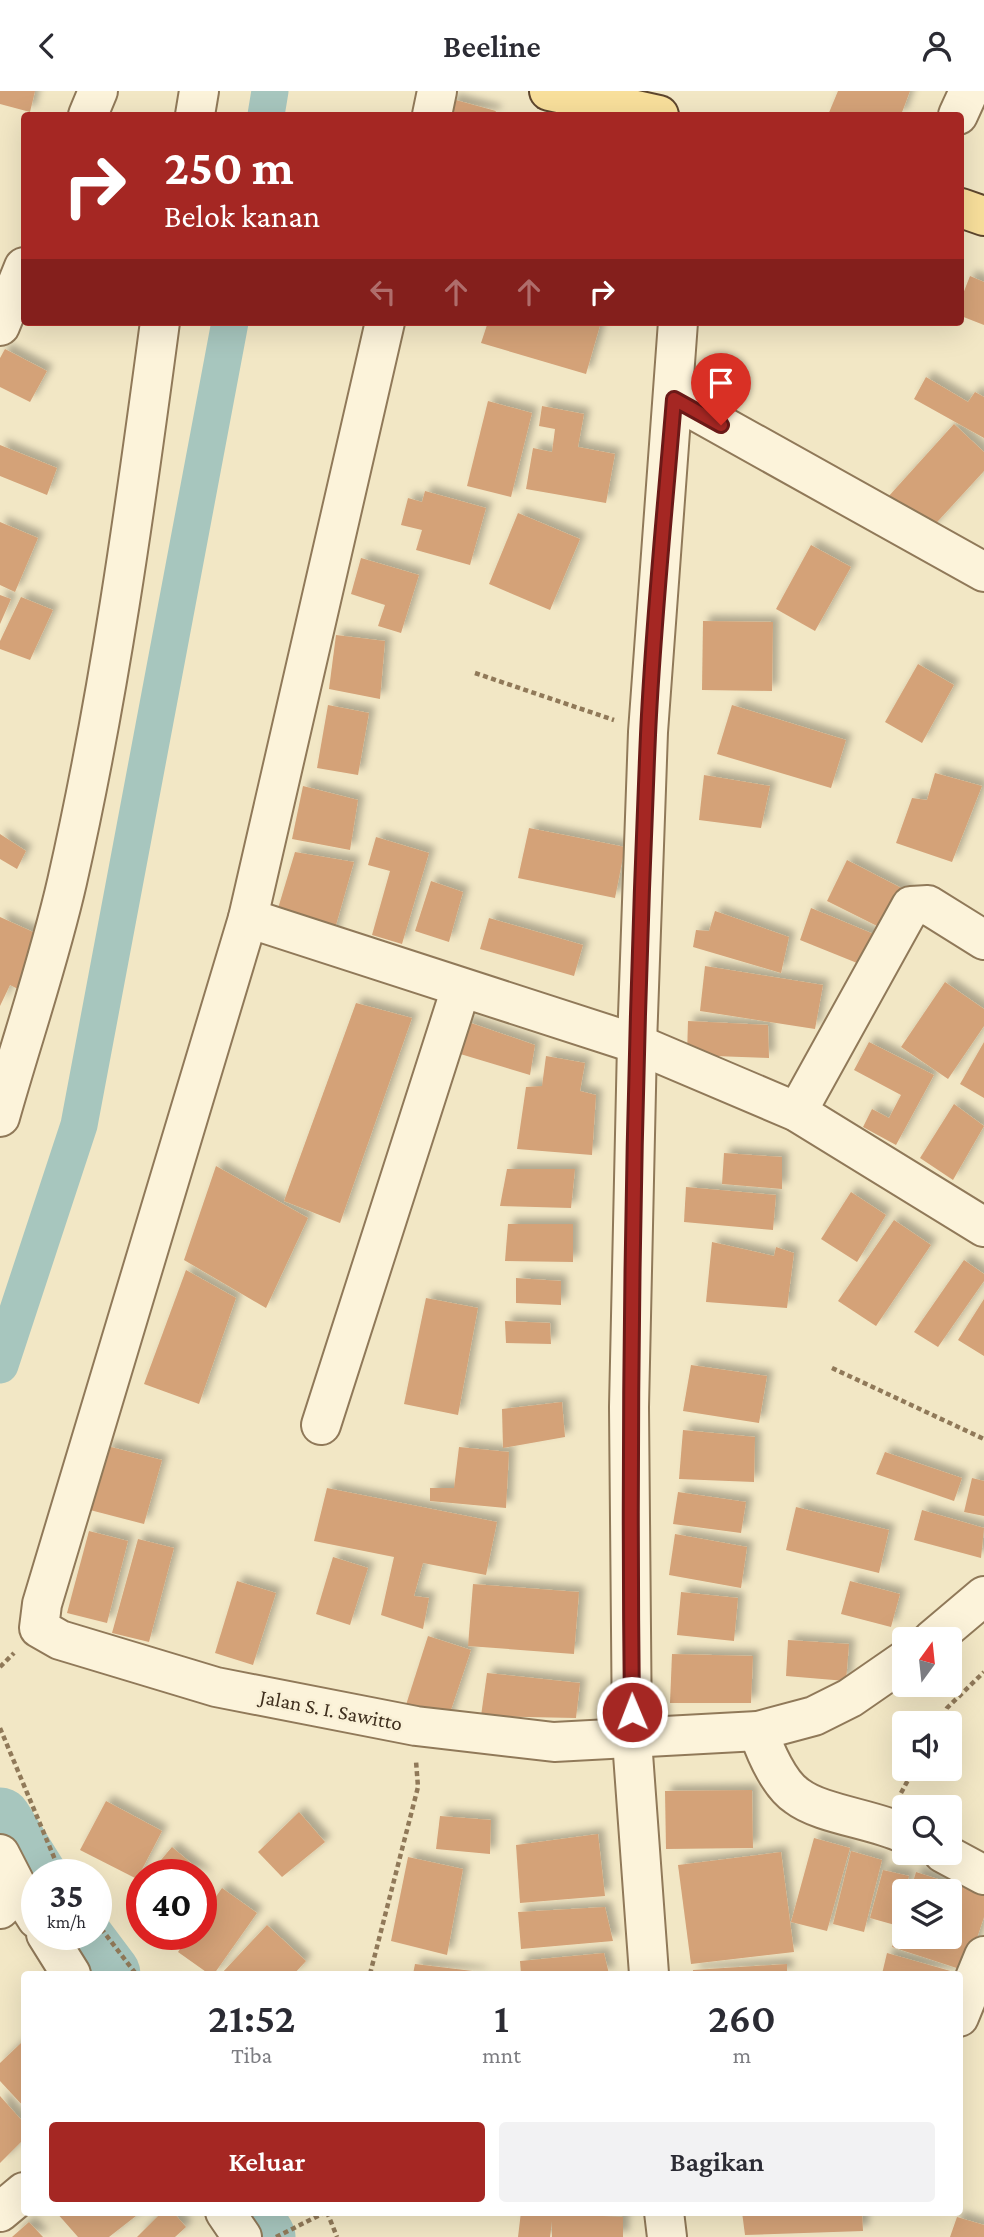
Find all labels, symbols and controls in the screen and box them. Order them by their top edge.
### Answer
icon: back [28,27,66,65]
icon: person [918,27,956,65]
text: Beeline [443,28,541,64]
icon: right [49,140,140,231]
text: 250 m [164,140,294,195]
text: Belok kanan [164,198,320,234]
icon: left [364,273,402,311]
icon: ahead [437,273,475,311]
icon: ahead [510,273,548,311]
icon: right [583,273,621,311]
pin [691,353,751,425]
icon: arrive [702,364,740,402]
north arrow [892,1627,962,1697]
map controls [892,1627,962,1949]
position arrow [595,1675,669,1749]
street label: Jalan S. I. Sawitto [256,1684,404,1736]
button: sound [892,1711,962,1781]
button: search [892,1795,962,1865]
speed limit sign: 40 [126,1859,217,1950]
text: 35 [49,1876,84,1915]
button: layers [892,1879,962,1949]
text: km/h [47,1912,86,1932]
text: 21:52 [208,1994,295,2041]
text: 1 [494,1994,509,2041]
text: 260 [708,1994,776,2041]
text: Tiba [231,2042,272,2068]
text: mnt [482,2042,521,2068]
text: m [733,2042,751,2068]
button: Keluar [49,2122,485,2202]
button: Bagikan [499,2122,935,2202]

